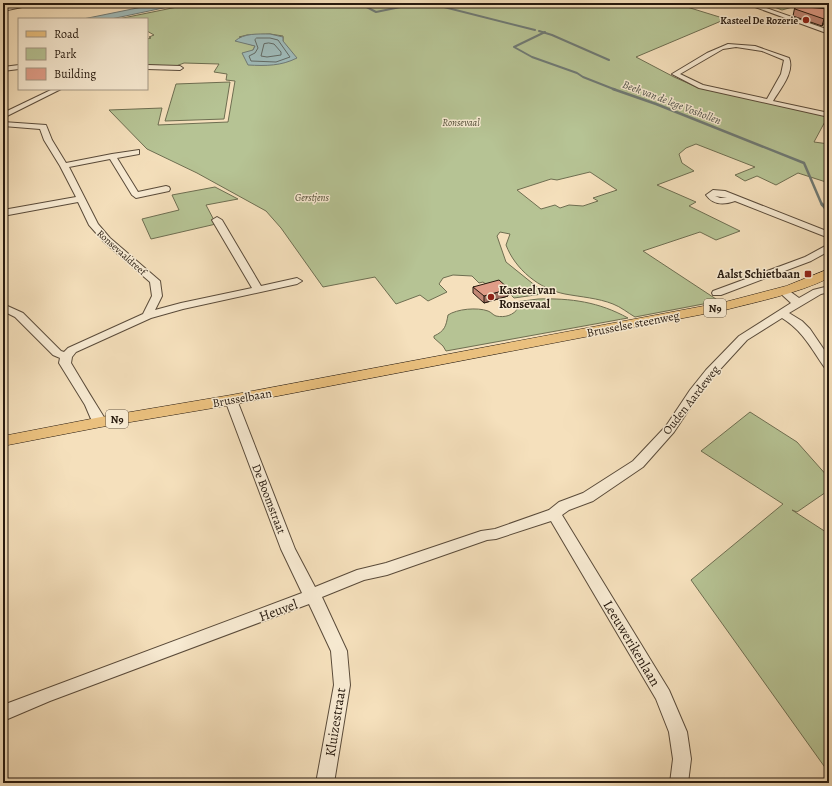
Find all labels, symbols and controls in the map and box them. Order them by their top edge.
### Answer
place label: Kasteel De Rozerie [720,14,798,27]
marker: Kasteel De Rozerie [801,15,811,25]
legend [18,18,148,90]
text: Road [54,26,80,42]
text: Park [54,46,77,62]
text: Building [54,66,96,82]
water label: Beek van de lege Voshollen [620,77,724,128]
park label: Ronsevaal [442,116,480,129]
park label: Gerstjens [295,191,330,204]
street label: Ronsevaaldreef [94,227,150,279]
place label: Aalst Schietbaan [716,266,800,282]
marker: Aalst Schietbaan [803,269,813,279]
place label: Kasteel van Ronsevaal [499,282,556,312]
marker: Kasteel van Ronsevaal [486,292,496,302]
road number: N9 [704,299,726,317]
street label: Brusselse steenweg [585,307,681,341]
street label: Ouden Aardeweg [659,362,723,438]
street label: Brusselbaan [211,385,273,411]
road number: N9 [106,410,128,428]
street label: De Boomstraat [248,462,290,536]
street label: Heuvel [256,595,301,626]
street label: Leeuwerikenlaan [598,597,665,690]
street label: Kluizestraat [321,686,350,758]

